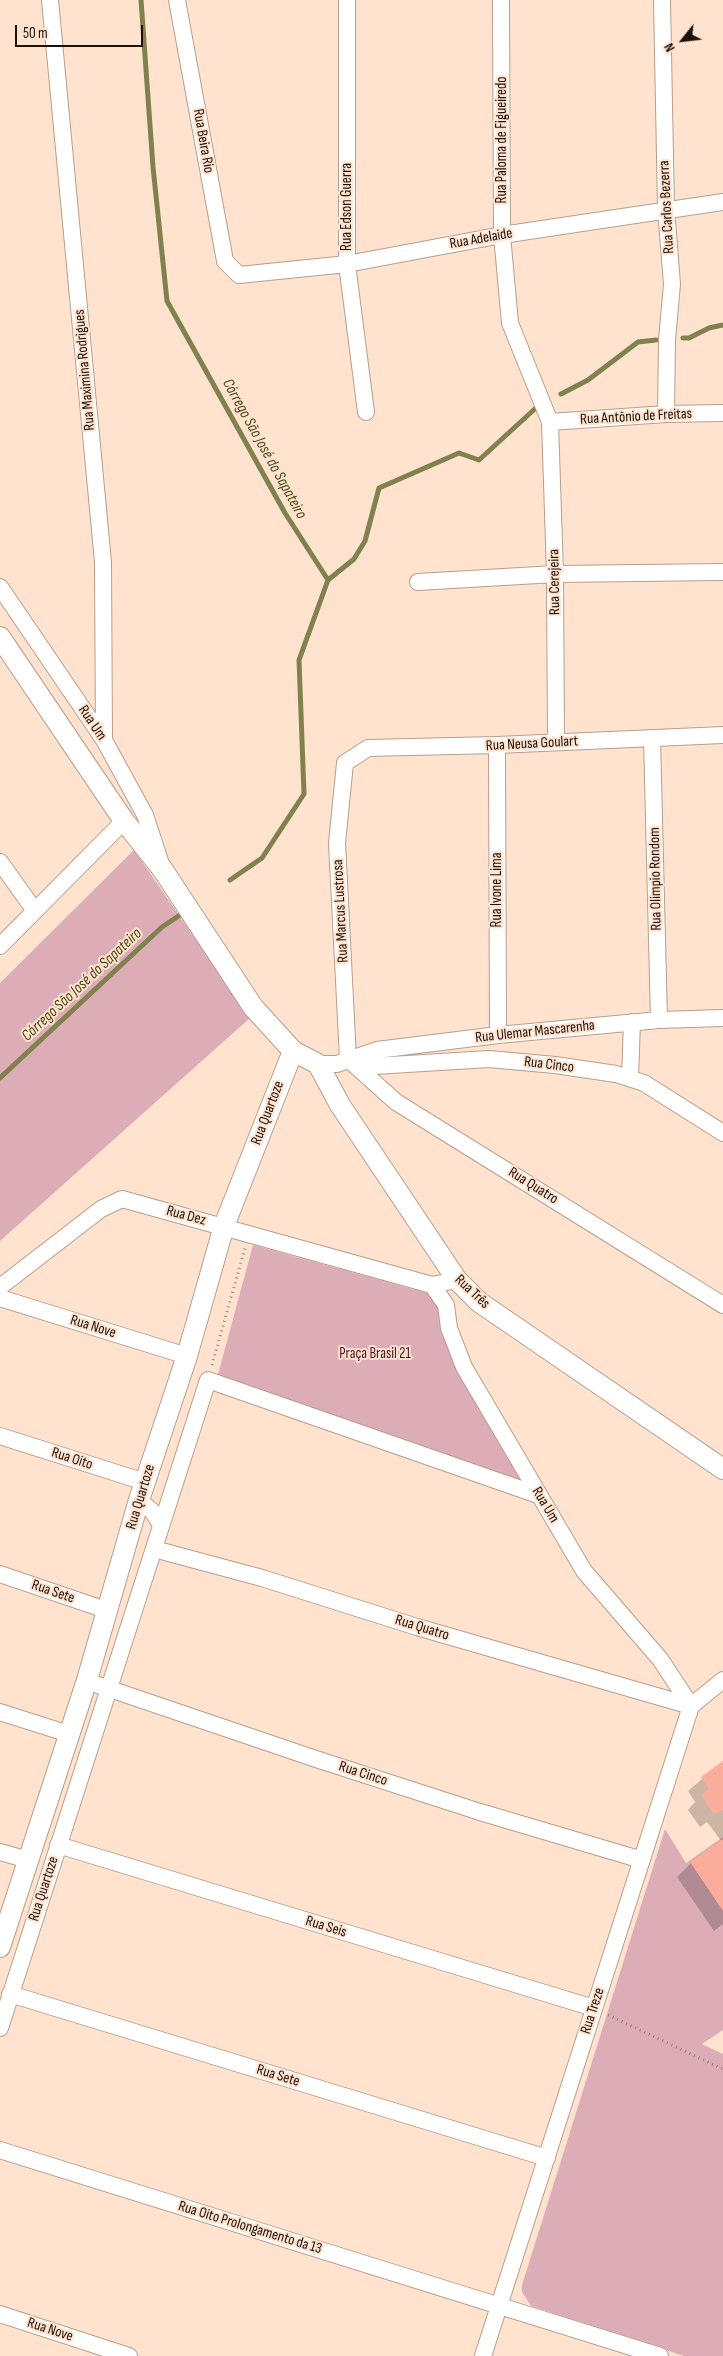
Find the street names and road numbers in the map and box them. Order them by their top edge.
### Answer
street label: Rua Paloma de Figueiredo [493,76,511,204]
street label: Rua Beira Rio [188,107,218,175]
street label: Rua Carlos Bezerra [656,160,678,254]
street label: Rua Edson Guerra [338,163,356,251]
street label: Rua Adelaide [448,225,514,253]
street label: Rua Maximina Rodrigues [71,309,99,431]
street label: Rua Antônio de Freitas [580,405,692,429]
street label: Rua Cerejeira [545,549,565,615]
street label: Rua Um [74,702,110,744]
street label: Rua Neusa Goulart [485,733,579,755]
street label: Rua Olimpio Rondom [646,827,666,931]
street label: Rua Ivone Lima [488,853,506,927]
street label: Rua Marcus Lustrosa [329,859,353,963]
street label: Rua Ulemar Mascarenha [474,1017,596,1047]
street label: Rua Cinco [523,1053,575,1077]
street label: Rua Quartoze [248,1078,288,1148]
street label: Rua Quatro [505,1164,561,1208]
street label: Rua Dez [164,1202,208,1230]
street label: Rua Três [451,1271,493,1313]
street label: Rua Nove [68,1312,118,1342]
street label: Rua Oito [49,1444,95,1474]
street label: Rua Quartoze [123,1462,159,1532]
street label: Rua Um [527,1484,563,1526]
street label: Rua Sete [29,1576,77,1608]
street label: Rua Quatro [393,1611,451,1645]
street label: Rua Cinco [336,1758,390,1790]
street label: Rua Quartoze [25,1854,63,1924]
street label: Rua Seis [303,1912,349,1942]
street label: Rua Treze [577,1986,609,2036]
street label: Rua Sete [254,2061,302,2091]
street label: Rua Oito Prolongamento da 13 [176,2198,324,2258]
street label: Rua Nove [25,2314,75,2346]

